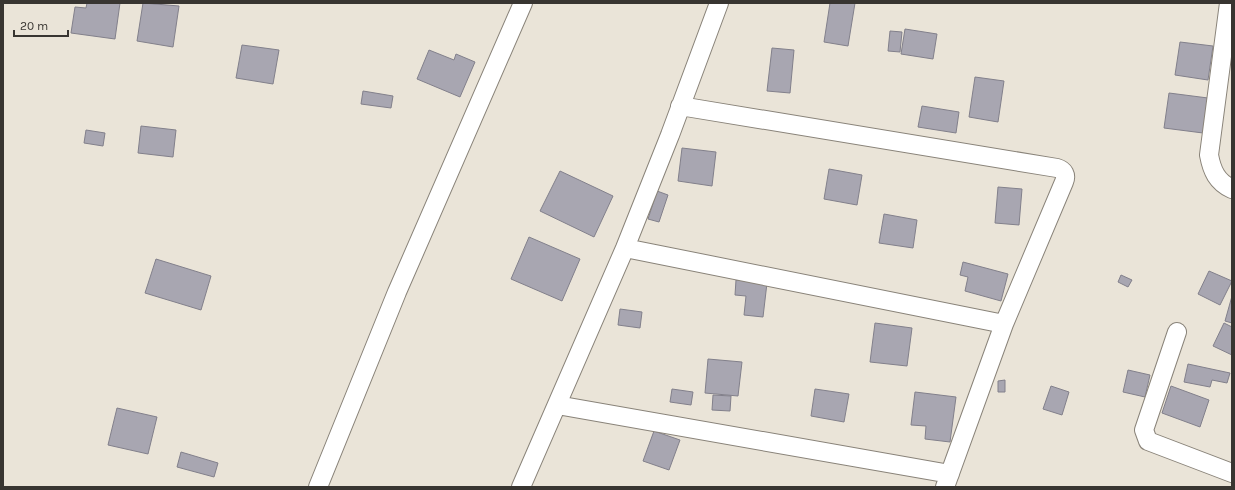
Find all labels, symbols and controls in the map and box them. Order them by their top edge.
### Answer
scale bar [14,12,68,38]
text: 20 m [20,19,48,33]

